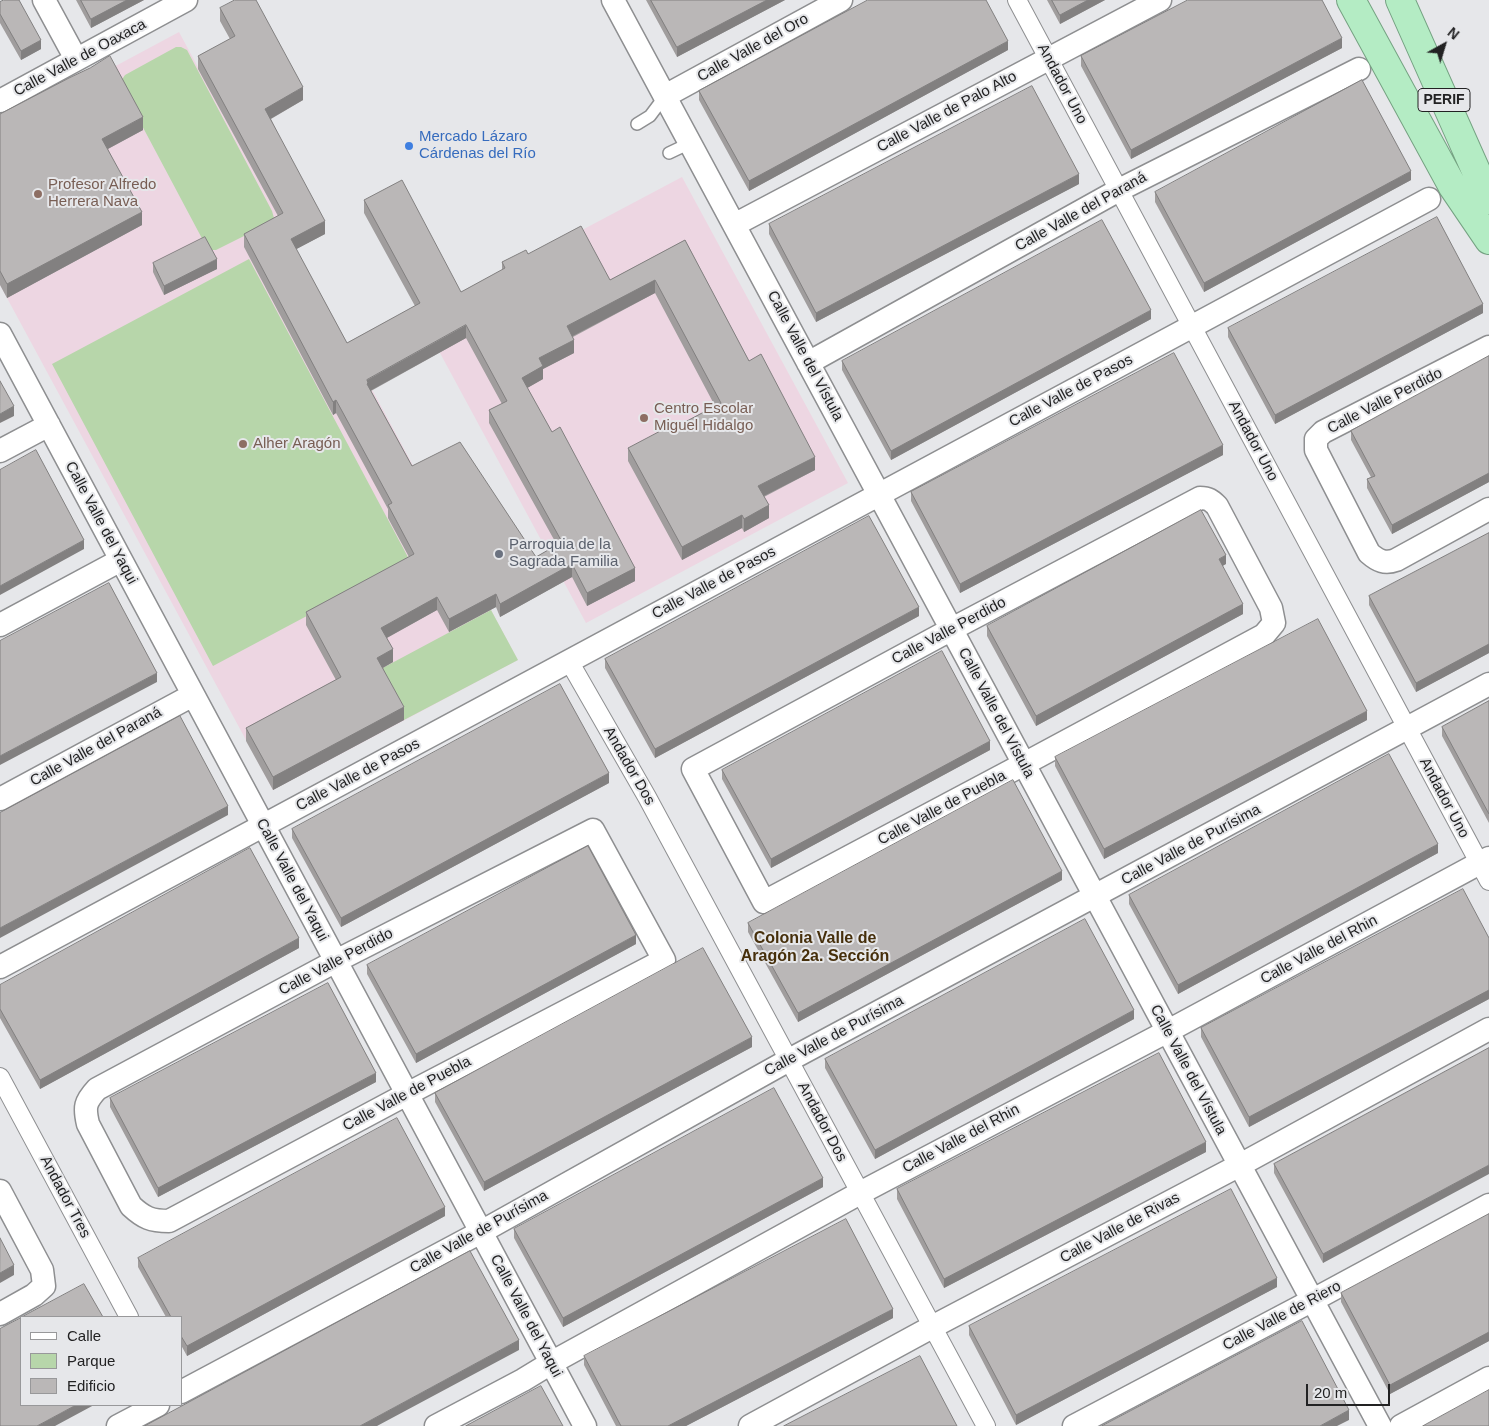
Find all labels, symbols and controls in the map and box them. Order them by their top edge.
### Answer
street label: Calle Valle del Oro [694,10,812,86]
street label: Calle Valle de Oaxaca [11,15,149,101]
north arrow [1419,20,1469,70]
text: N [1444,24,1462,43]
street label: Andador Uno [1033,41,1091,127]
street label: Calle Valle de Palo Alto [874,68,1020,156]
road number: PERIF [1418,88,1470,112]
place label: Mercado Lázaro Cárdenas del Río [419,128,536,163]
marker: Mercado Lázaro Cárdenas del Río [403,140,415,152]
street label: Calle Valle del Paraná [1012,168,1150,256]
place label: Profesor Alfredo Herrera Nava [48,176,156,211]
marker: Profesor Alfredo Herrera Nava [32,188,44,200]
street label: Calle Valle del Vístula [763,288,847,424]
street label: Calle Valle de Pasos [1006,351,1136,431]
street label: Calle Valle Perdido [1325,364,1445,438]
street label: Andador Uno [1224,398,1282,484]
place label: Centro Escolar Miguel Hidalgo [654,400,753,435]
marker: Centro Escolar Miguel Hidalgo [638,412,650,424]
place label: Alher Aragón [253,435,341,453]
marker: Alher Aragón [237,438,249,450]
street label: Calle Valle del Yaqui [61,459,141,587]
place label: Parroquia de la Sagrada Familia [509,536,618,571]
street label: Calle Valle de Pasos [649,543,779,623]
marker: Parroquia de la Sagrada Familia [493,548,505,560]
street label: Calle Valle Perdido [889,593,1009,669]
street label: Calle Valle del Vístula [954,645,1038,781]
street label: Calle Valle del Paraná [27,703,165,791]
street label: Andador Dos [599,724,659,808]
street label: Calle Valle de Pasos [293,735,423,815]
street label: Andador Uno [1415,755,1473,841]
street label: Calle Valle de Puebla [875,767,1009,849]
street label: Calle Valle de Purísima [1118,801,1264,889]
street label: Calle Valle del Yaqui [252,816,332,944]
street label: Calle Valle del Rhin [1257,912,1381,988]
street label: Calle Valle Perdido [276,924,396,1000]
district label: Colonia Valle de Aragón 2a. Sección [741,929,889,967]
street label: Calle Valle de Purísima [761,992,907,1080]
street label: Calle Valle del Vístula [1146,1002,1230,1138]
street label: Calle Valle de Puebla [340,1053,474,1135]
street label: Andador Dos [794,1079,850,1165]
street label: Calle Valle del Rhin [899,1101,1023,1177]
street label: Andador Tres [36,1153,94,1241]
street label: Calle Valle de Purísima [407,1187,551,1277]
street label: Calle Valle de Rivas [1057,1189,1183,1267]
street label: Calle Valle del Yaqui [486,1252,566,1380]
street label: Calle Valle de Riero [1220,1277,1344,1355]
legend [20,1316,182,1406]
text: Calle [67,1327,101,1344]
text: Parque [67,1352,115,1369]
scale bar [1309,1374,1393,1406]
text: Edificio [67,1377,115,1394]
text: 20 m [1314,1384,1347,1401]

